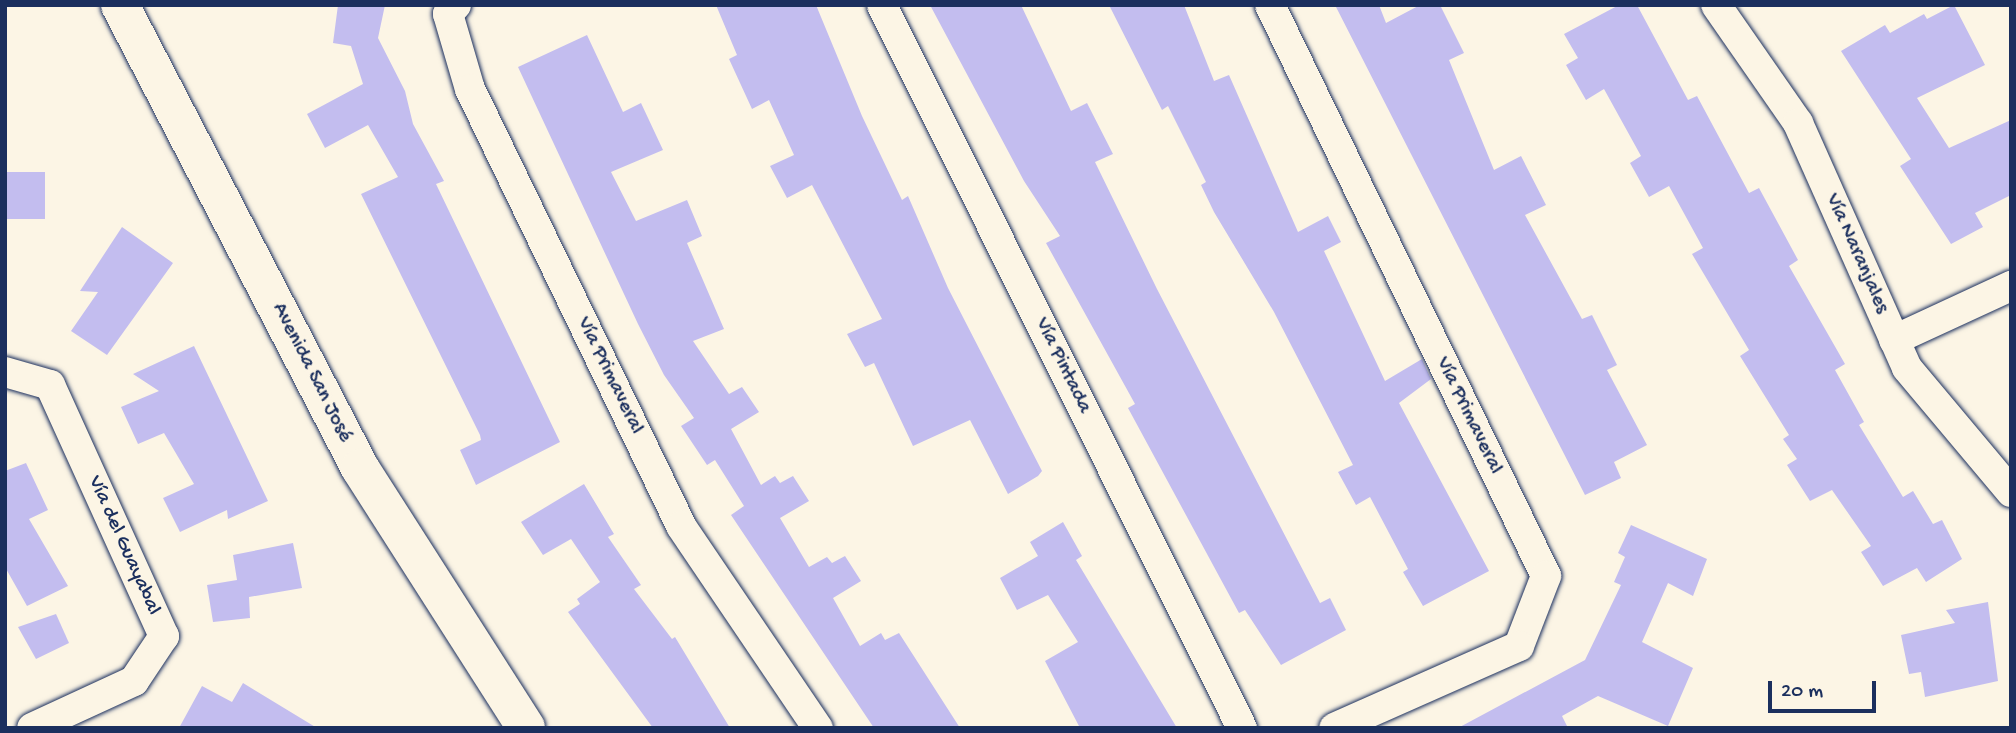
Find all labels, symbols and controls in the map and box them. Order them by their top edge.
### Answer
street label: Vía Naranjales [1818,190,1894,318]
street label: Avenida San José [265,299,357,447]
street label: Vía Primaveral [570,313,648,439]
street label: Vía Pintada [1028,314,1096,418]
street label: Vía Primaveral [1429,353,1507,479]
street label: Vía del Guayabal [81,472,165,620]
scale bar [1771,666,1880,710]
text: 20 m [1781,680,1823,705]

